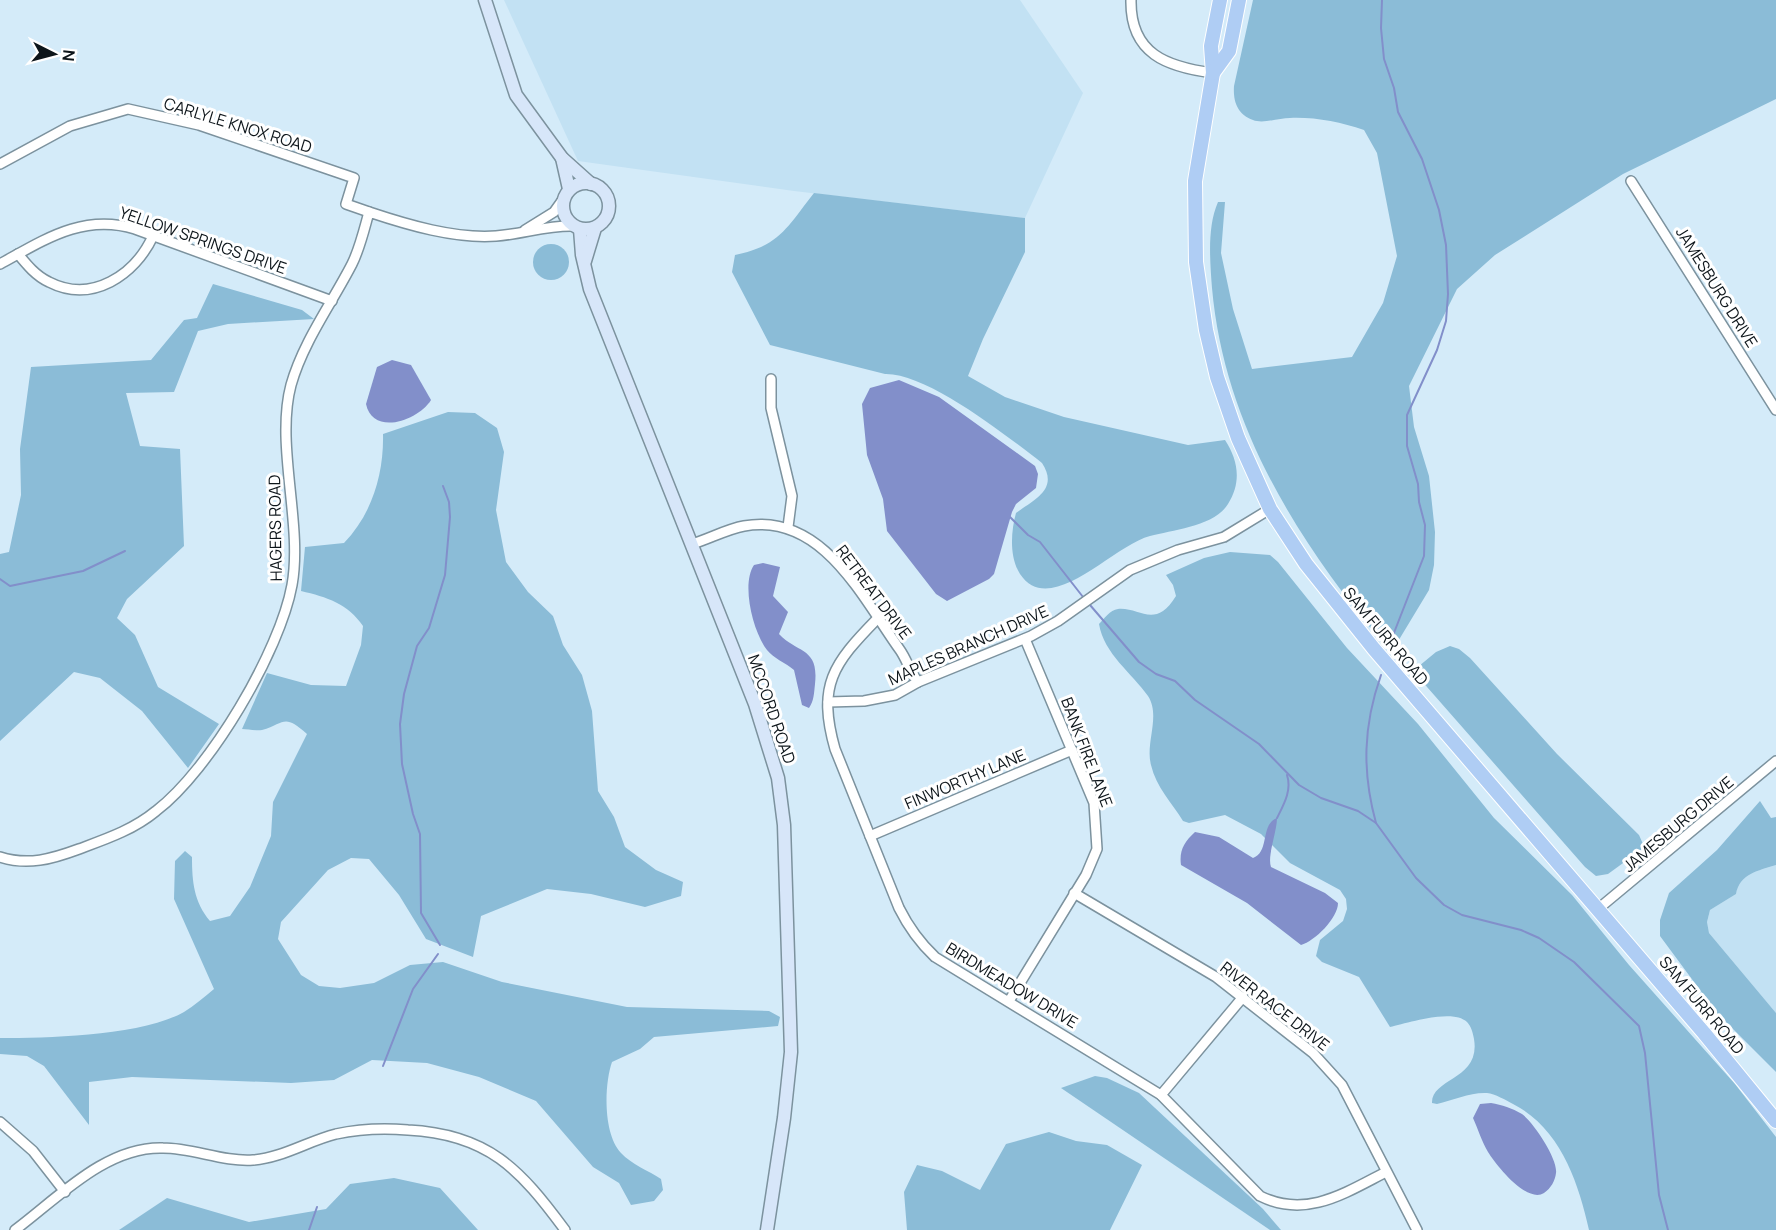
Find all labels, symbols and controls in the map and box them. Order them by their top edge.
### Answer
north arrow [24,24,84,84]
text: N [57,49,80,62]
street label: CARLYLE KNOX ROAD [161,92,315,158]
street label: YELLOW SPRINGS DRIVE [117,201,289,279]
street label: JAMESBURG DRIVE [1671,223,1763,351]
street label: HAGERS ROAD [263,474,287,581]
street label: RETREAT DRIVE [831,540,917,644]
street label: SAM FURR ROAD [1339,582,1434,690]
street label: MAPLES BRANCH DRIVE [884,600,1052,690]
street label: MCCORD ROAD [743,651,801,767]
street label: BANK FIRE LANE [1056,694,1118,810]
street label: FINWORTHY LANE [901,744,1029,814]
street label: JAMESBURG DRIVE [1618,771,1738,877]
street label: BIRDMEADOW DRIVE [942,937,1082,1033]
street label: SAM FURR ROAD [1655,951,1750,1059]
street label: RIVER RACE DRIVE [1216,956,1334,1056]

